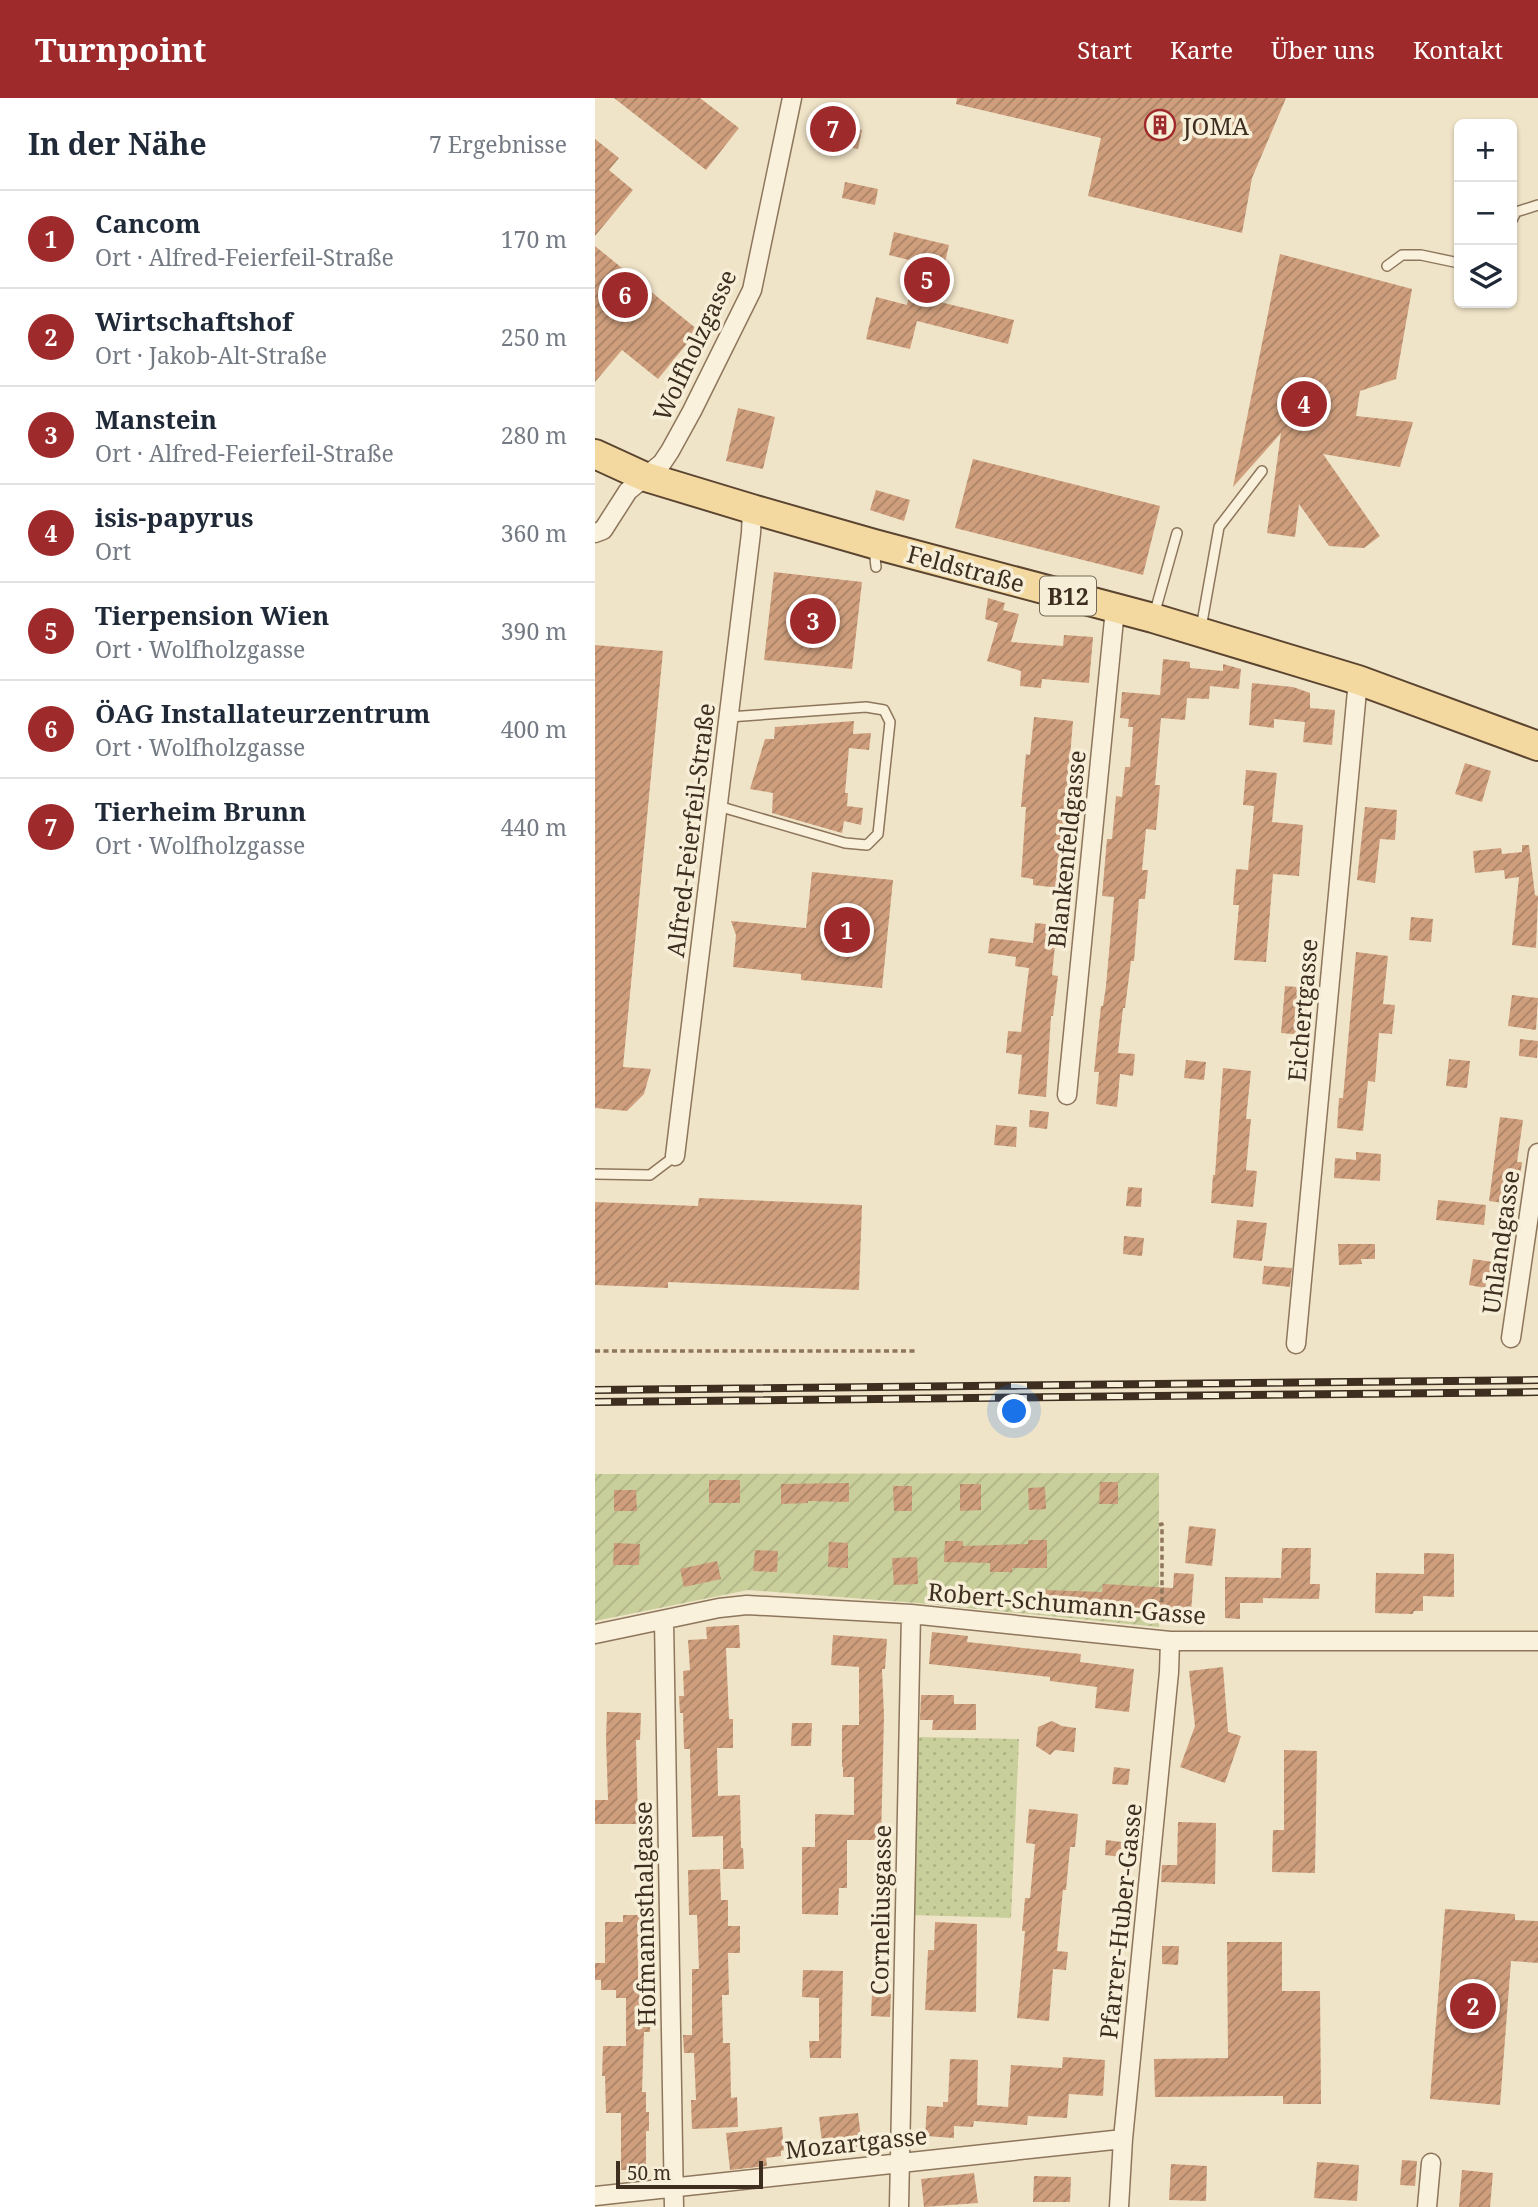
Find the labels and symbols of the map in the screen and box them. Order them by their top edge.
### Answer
pin: 7 [810,103,856,155]
building icon: JOMA [1143,108,1177,142]
place label: JOMA [1182,109,1249,142]
pin: 5 [904,254,950,306]
street label: Wolfholzgasse [644,264,744,426]
pin: 6 [602,269,648,321]
pin: 4 [1281,378,1327,430]
street label: Feldstraße [904,537,1028,599]
road number: B12 [1040,576,1096,616]
pin: 3 [790,595,836,647]
street label: Alfred-Feierfeil-Straße [658,701,722,959]
street label: Blankenfeldgasse [1039,748,1093,950]
pin: 1 [824,904,870,956]
street label: Eichertgasse [1279,937,1325,1083]
street label: Uhlandgasse [1474,1168,1526,1316]
your location [997,1394,1031,1428]
street label: Robert-Schumann-Gasse [926,1574,1208,1632]
street label: Hofmannsthalgasse [626,1801,662,2027]
street label: Pfarrer-Huber-Gasse [1091,1802,1149,2040]
street label: Corneliusgasse [862,1825,898,1995]
pin: 2 [1450,1980,1496,2032]
street label: Mozartgasse [783,2118,929,2166]
scale bar [616,2158,763,2190]

